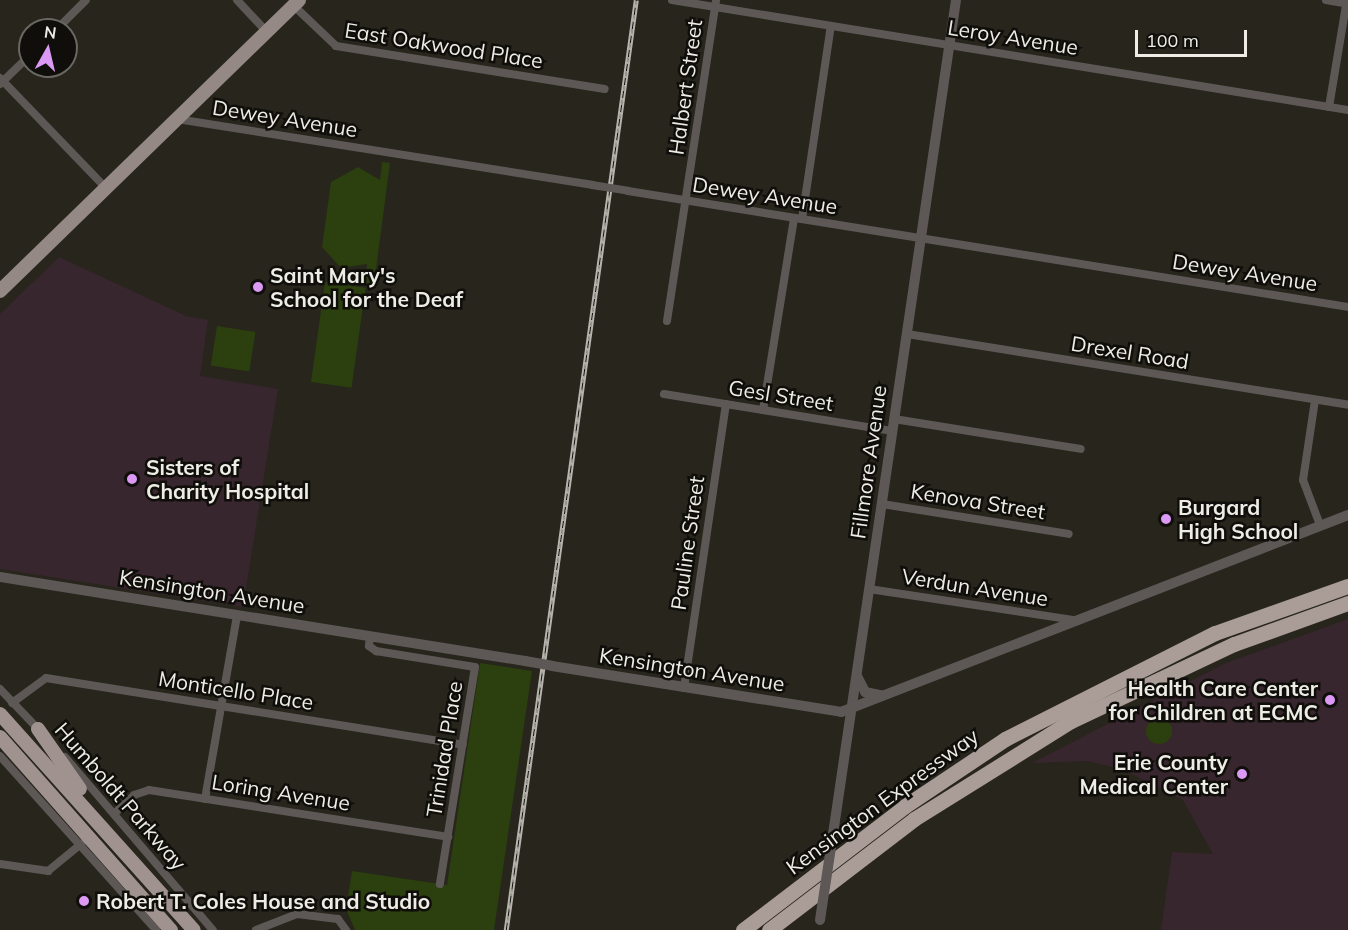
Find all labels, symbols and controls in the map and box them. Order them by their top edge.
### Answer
street label: Leroy Avenue [946,14,1080,60]
street label: East Oakwood Place [343,17,545,73]
north arrow [18,18,78,78]
street label: Halbert Street [663,18,707,156]
scale bar [1138,18,1250,56]
text: N [43,21,58,43]
text: 100 m [1146,29,1199,52]
street label: Dewey Avenue [211,94,359,142]
street label: Dewey Avenue [691,171,839,219]
street label: Dewey Avenue [1171,248,1319,296]
place label: Saint Mary's School for the Deaf [270,262,463,312]
marker: Saint Mary's School for the Deaf [251,280,265,294]
street label: Drexel Road [1069,330,1191,374]
street label: Gesl Street [727,374,835,416]
street label: Fillmore Avenue [845,384,891,540]
place label: Sisters of Charity Hospital [146,454,309,504]
marker: Sisters of Charity Hospital [123,470,141,488]
street label: Pauline Street [665,474,709,612]
street label: Kenova Street [909,478,1047,524]
place label: Burgard High School [1178,494,1298,544]
marker: Burgard High School [1159,512,1173,526]
street label: Verdun Avenue [900,563,1050,611]
street label: Kensington Avenue [118,564,306,618]
street label: Kensington Avenue [598,642,786,696]
street label: Monticello Place [157,665,315,715]
place label: Health Care Center for Children at ECMC [1109,675,1318,725]
street label: Trinidad Place [421,679,467,819]
marker: Health Care Center for Children at ECMC [1323,693,1337,707]
street label: Humboldt Parkway [50,717,192,875]
street label: Kensington Expressway [781,723,983,879]
place label: Erie County Medical Center [1080,749,1228,799]
marker: Erie County Medical Center [1233,765,1251,783]
street label: Loring Avenue [210,769,352,815]
place label: Robert T. Coles House and Studio [96,888,430,914]
marker: Robert T. Coles House and Studio [77,894,91,908]

